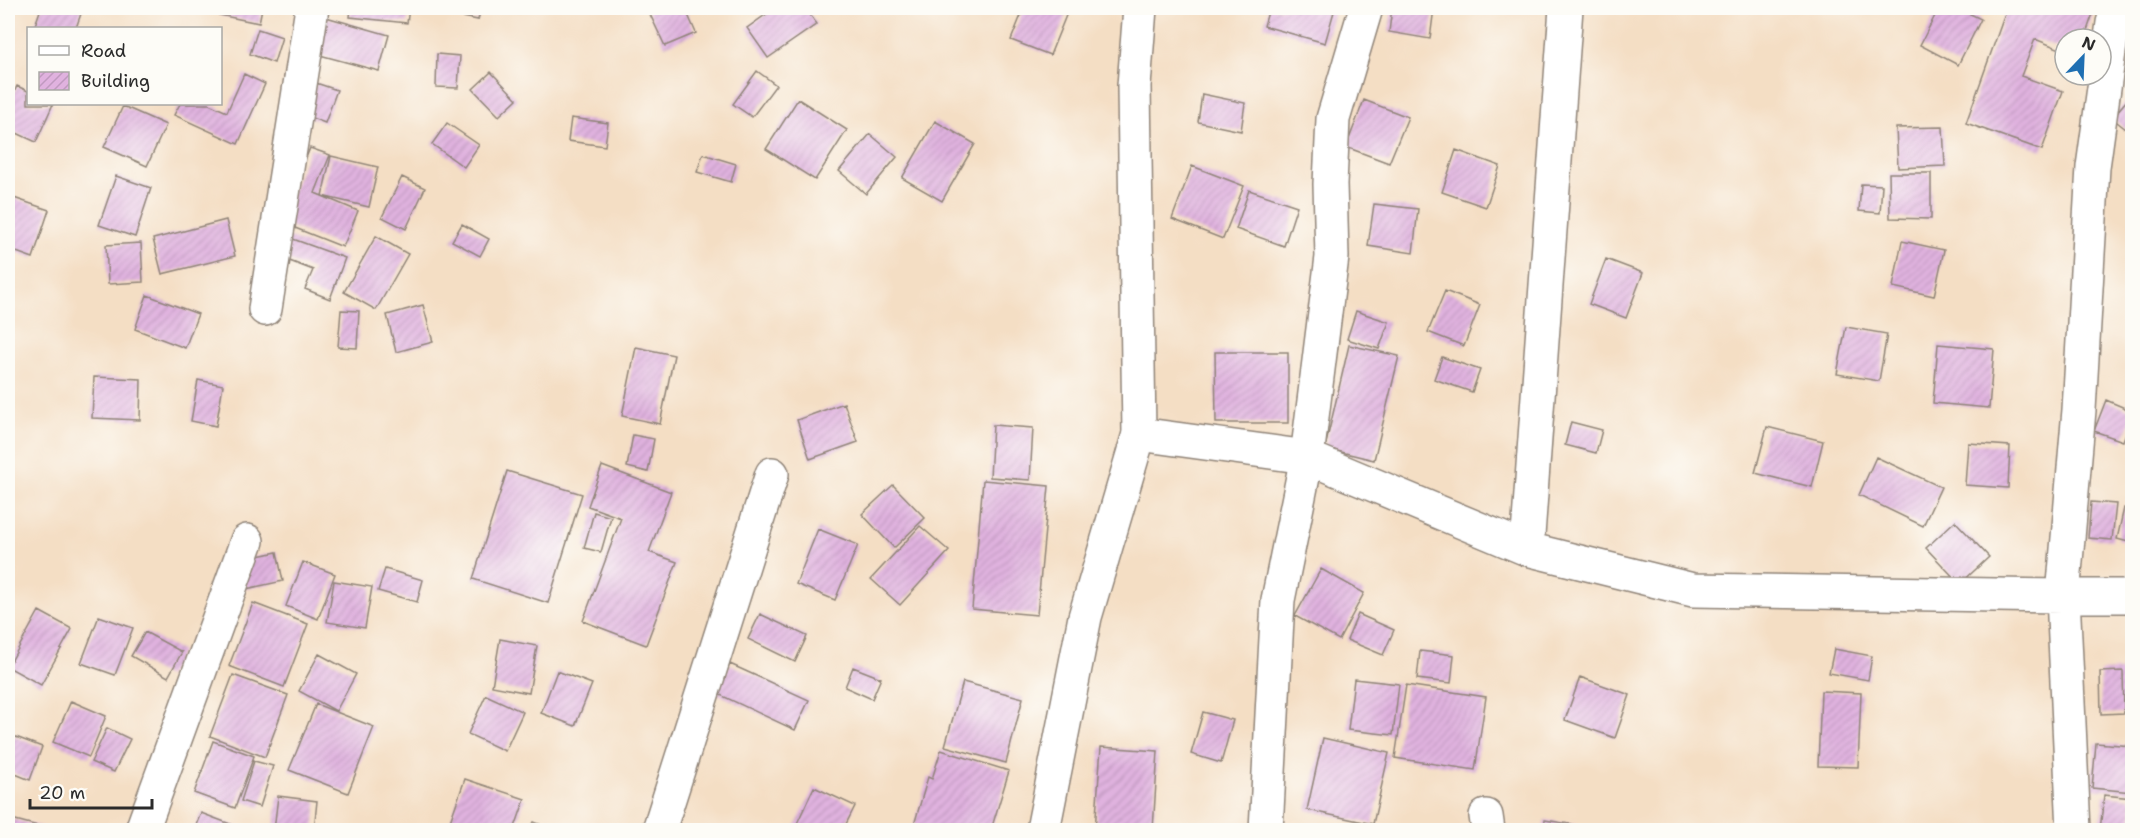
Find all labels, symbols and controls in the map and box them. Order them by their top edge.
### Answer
legend [27,27,222,105]
north arrow [2053,27,2113,87]
text: N [2079,32,2099,56]
text: Road [81,39,126,63]
text: Building [81,69,150,93]
scale bar [30,772,152,810]
text: 20 m [39,781,85,805]

